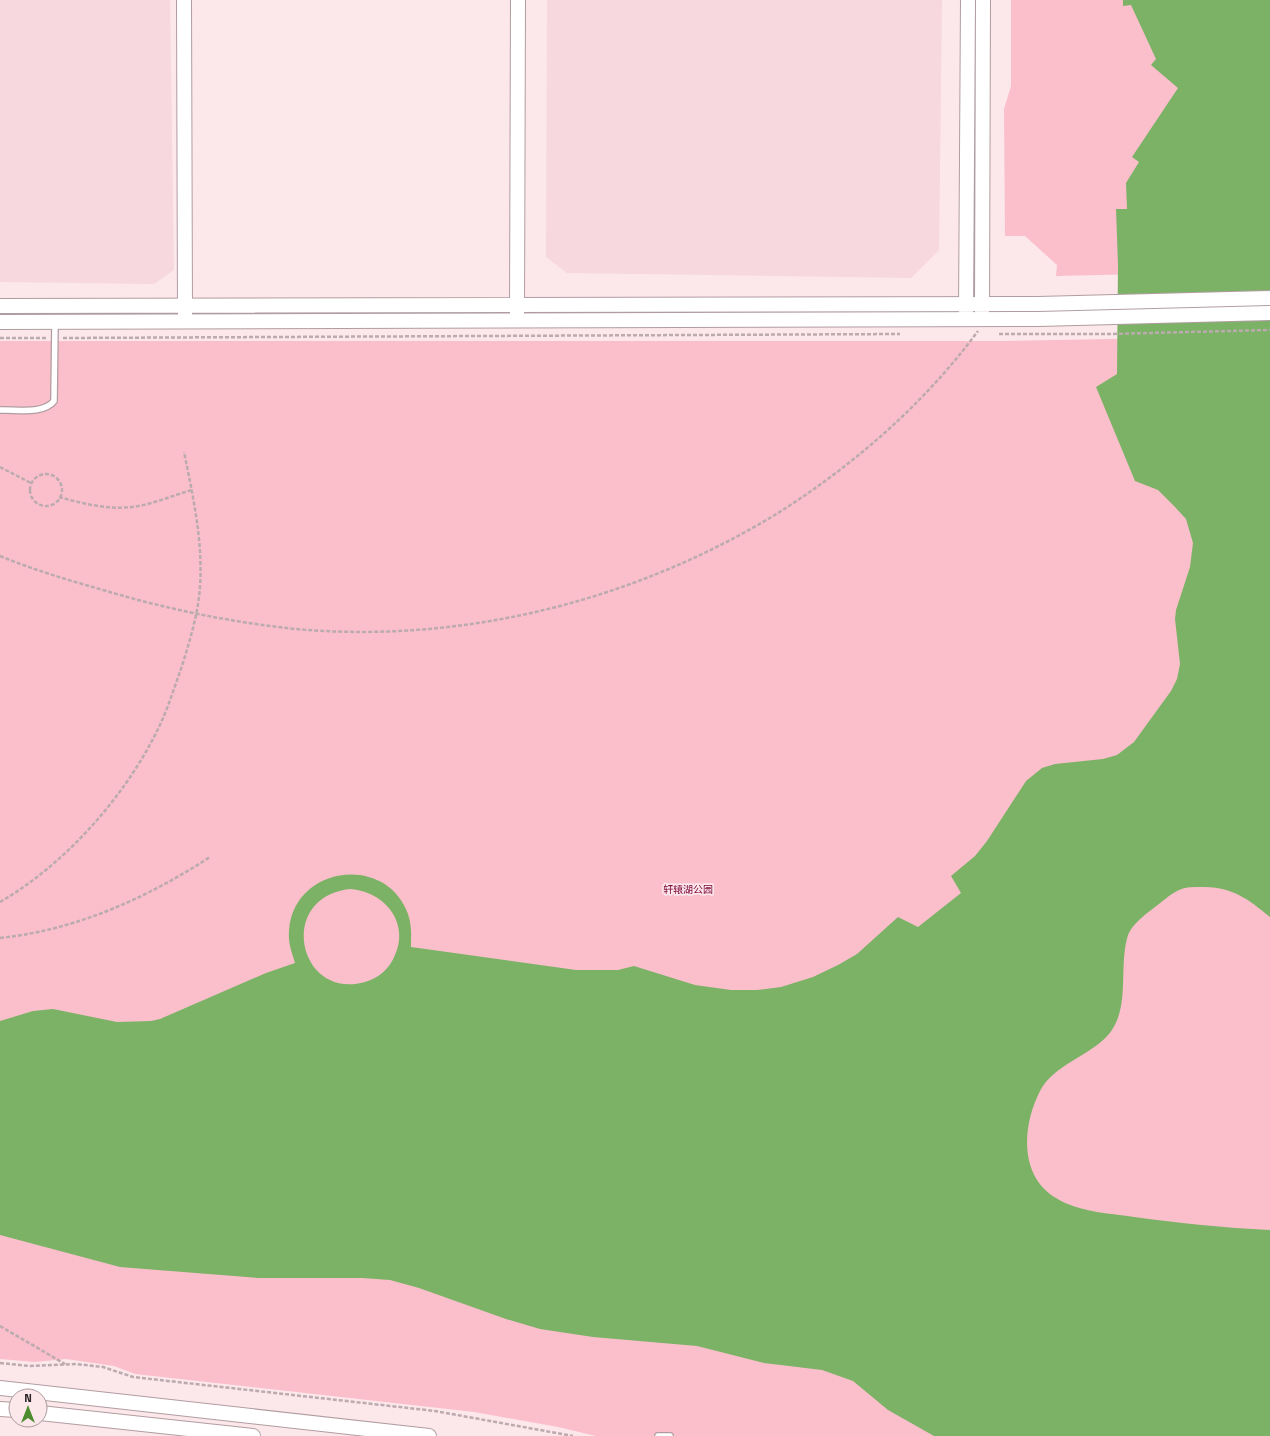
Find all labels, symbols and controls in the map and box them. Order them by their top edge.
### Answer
park label: 轩辕湖公园 [663,882,713,897]
north arrow [8,1388,48,1428]
text: N [24,1390,32,1406]

